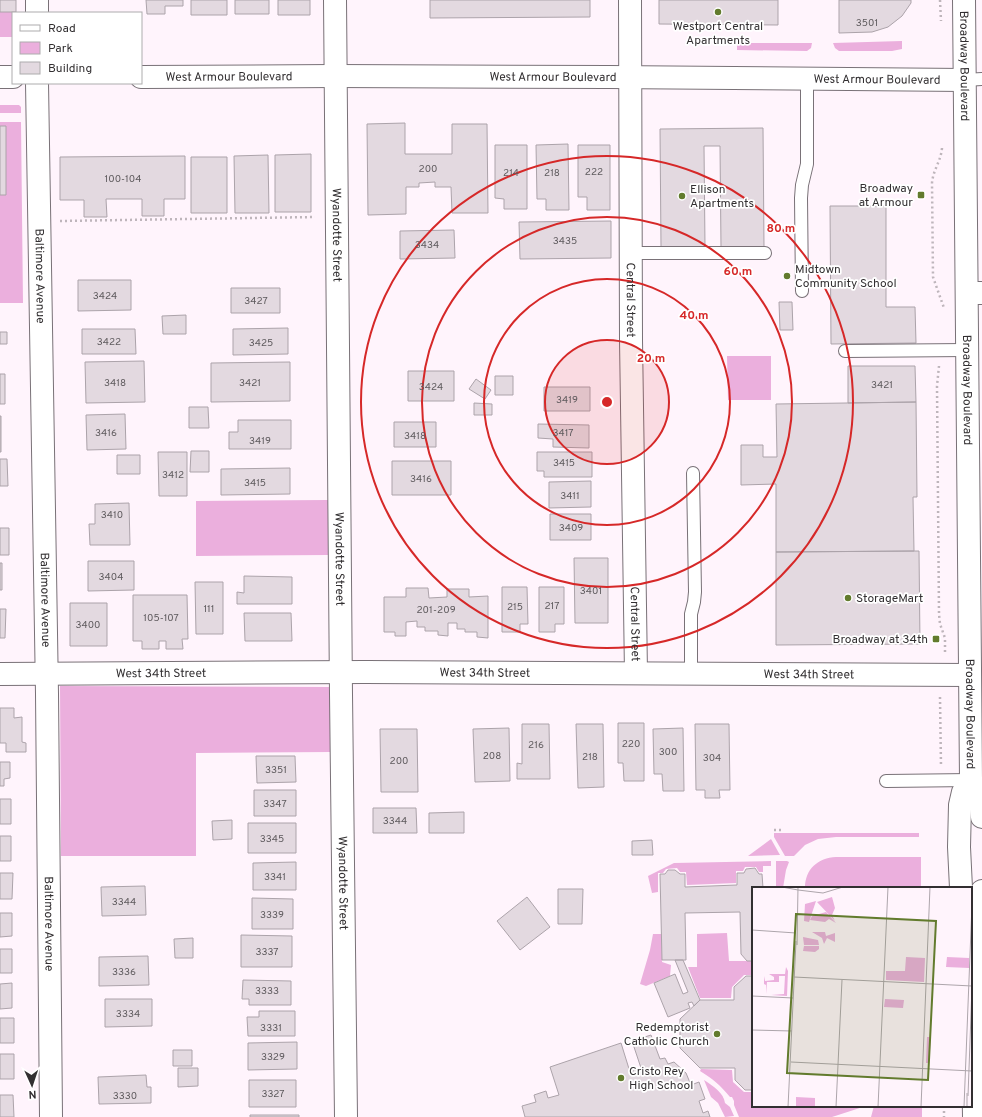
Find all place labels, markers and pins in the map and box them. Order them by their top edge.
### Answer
marker: Westport Central Apartments [713,7,723,17]
place label: Westport Central Apartments [673,19,763,49]
place label: Broadway at Armour [859,181,913,211]
place label: Ellison Apartments [690,182,754,212]
marker: Broadway at Armour [916,190,926,200]
marker: Ellison Apartments [677,191,687,201]
place label: Midtown Community School [795,262,897,292]
marker: Midtown Community School [782,271,792,281]
centre of rings [600,395,614,409]
place label: StorageMart [856,591,923,607]
marker: StorageMart [843,593,853,603]
place label: Broadway at 34th [833,632,928,648]
marker: Broadway at 34th [931,634,941,644]
place label: Redemptorist Catholic Church [624,1020,709,1050]
marker: Redemptorist Catholic Church [712,1029,722,1039]
place label: Cristo Rey High School [629,1064,693,1094]
marker: Cristo Rey High School [616,1073,626,1083]

